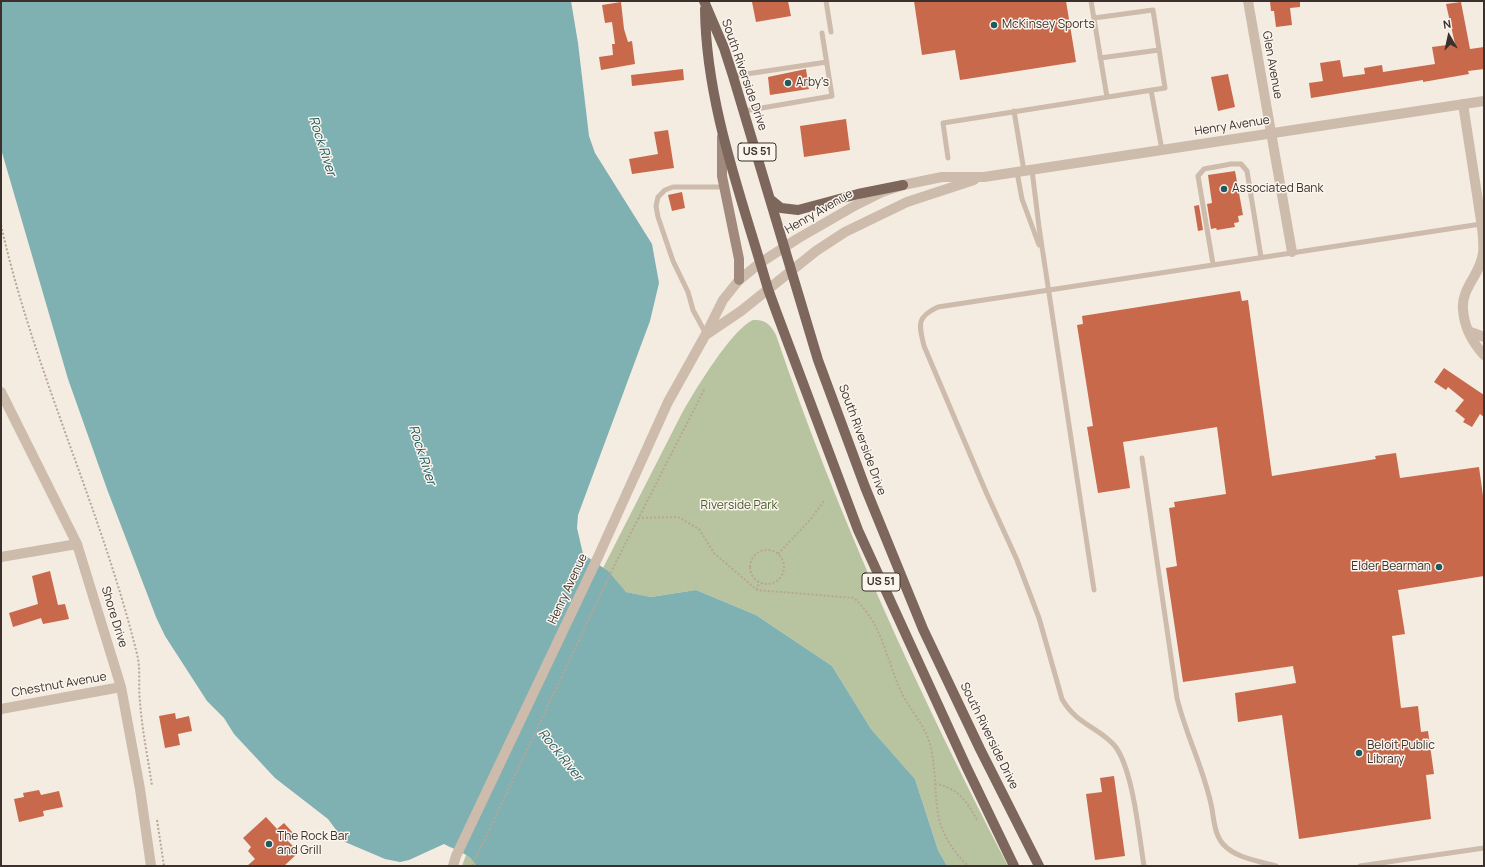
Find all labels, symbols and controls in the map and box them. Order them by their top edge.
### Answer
north arrow [1429,16,1469,56]
text: N [1442,16,1452,32]
street label: South Riverside Drive [718,17,770,133]
place label: McKinsey Sports [1002,18,1095,32]
marker: McKinsey Sports [989,20,999,30]
street label: Glen Avenue [1259,30,1285,100]
place label: Arby's [796,76,829,90]
marker: Arby's [783,78,793,88]
street label: Henry Avenue [1193,113,1271,139]
water label: Rock River [305,114,339,178]
road number: US 51 [738,143,776,161]
place label: Associated Bank [1232,182,1323,196]
marker: Associated Bank [1219,184,1229,194]
street label: Henry Avenue [782,187,856,237]
street label: South Riverside Drive [835,383,889,497]
water label: Rock River [405,423,439,487]
park label: Riverside Park [701,499,777,513]
street label: Henry Avenue [545,551,591,627]
place label: Elder Bearman [1351,560,1431,574]
marker: Elder Bearman [1434,562,1444,572]
road number: US 51 [862,573,900,591]
street label: Shore Drive [98,585,130,649]
street label: Chestnut Avenue [10,670,108,700]
street label: South Riverside Drive [957,680,1021,792]
water label: Rock River [534,726,586,784]
place label: Beloit Public Library [1367,739,1435,767]
marker: Beloit Public Library [1354,748,1364,758]
place label: The Rock Bar and Grill [277,830,349,858]
marker: The Rock Bar and Grill [264,839,274,849]

